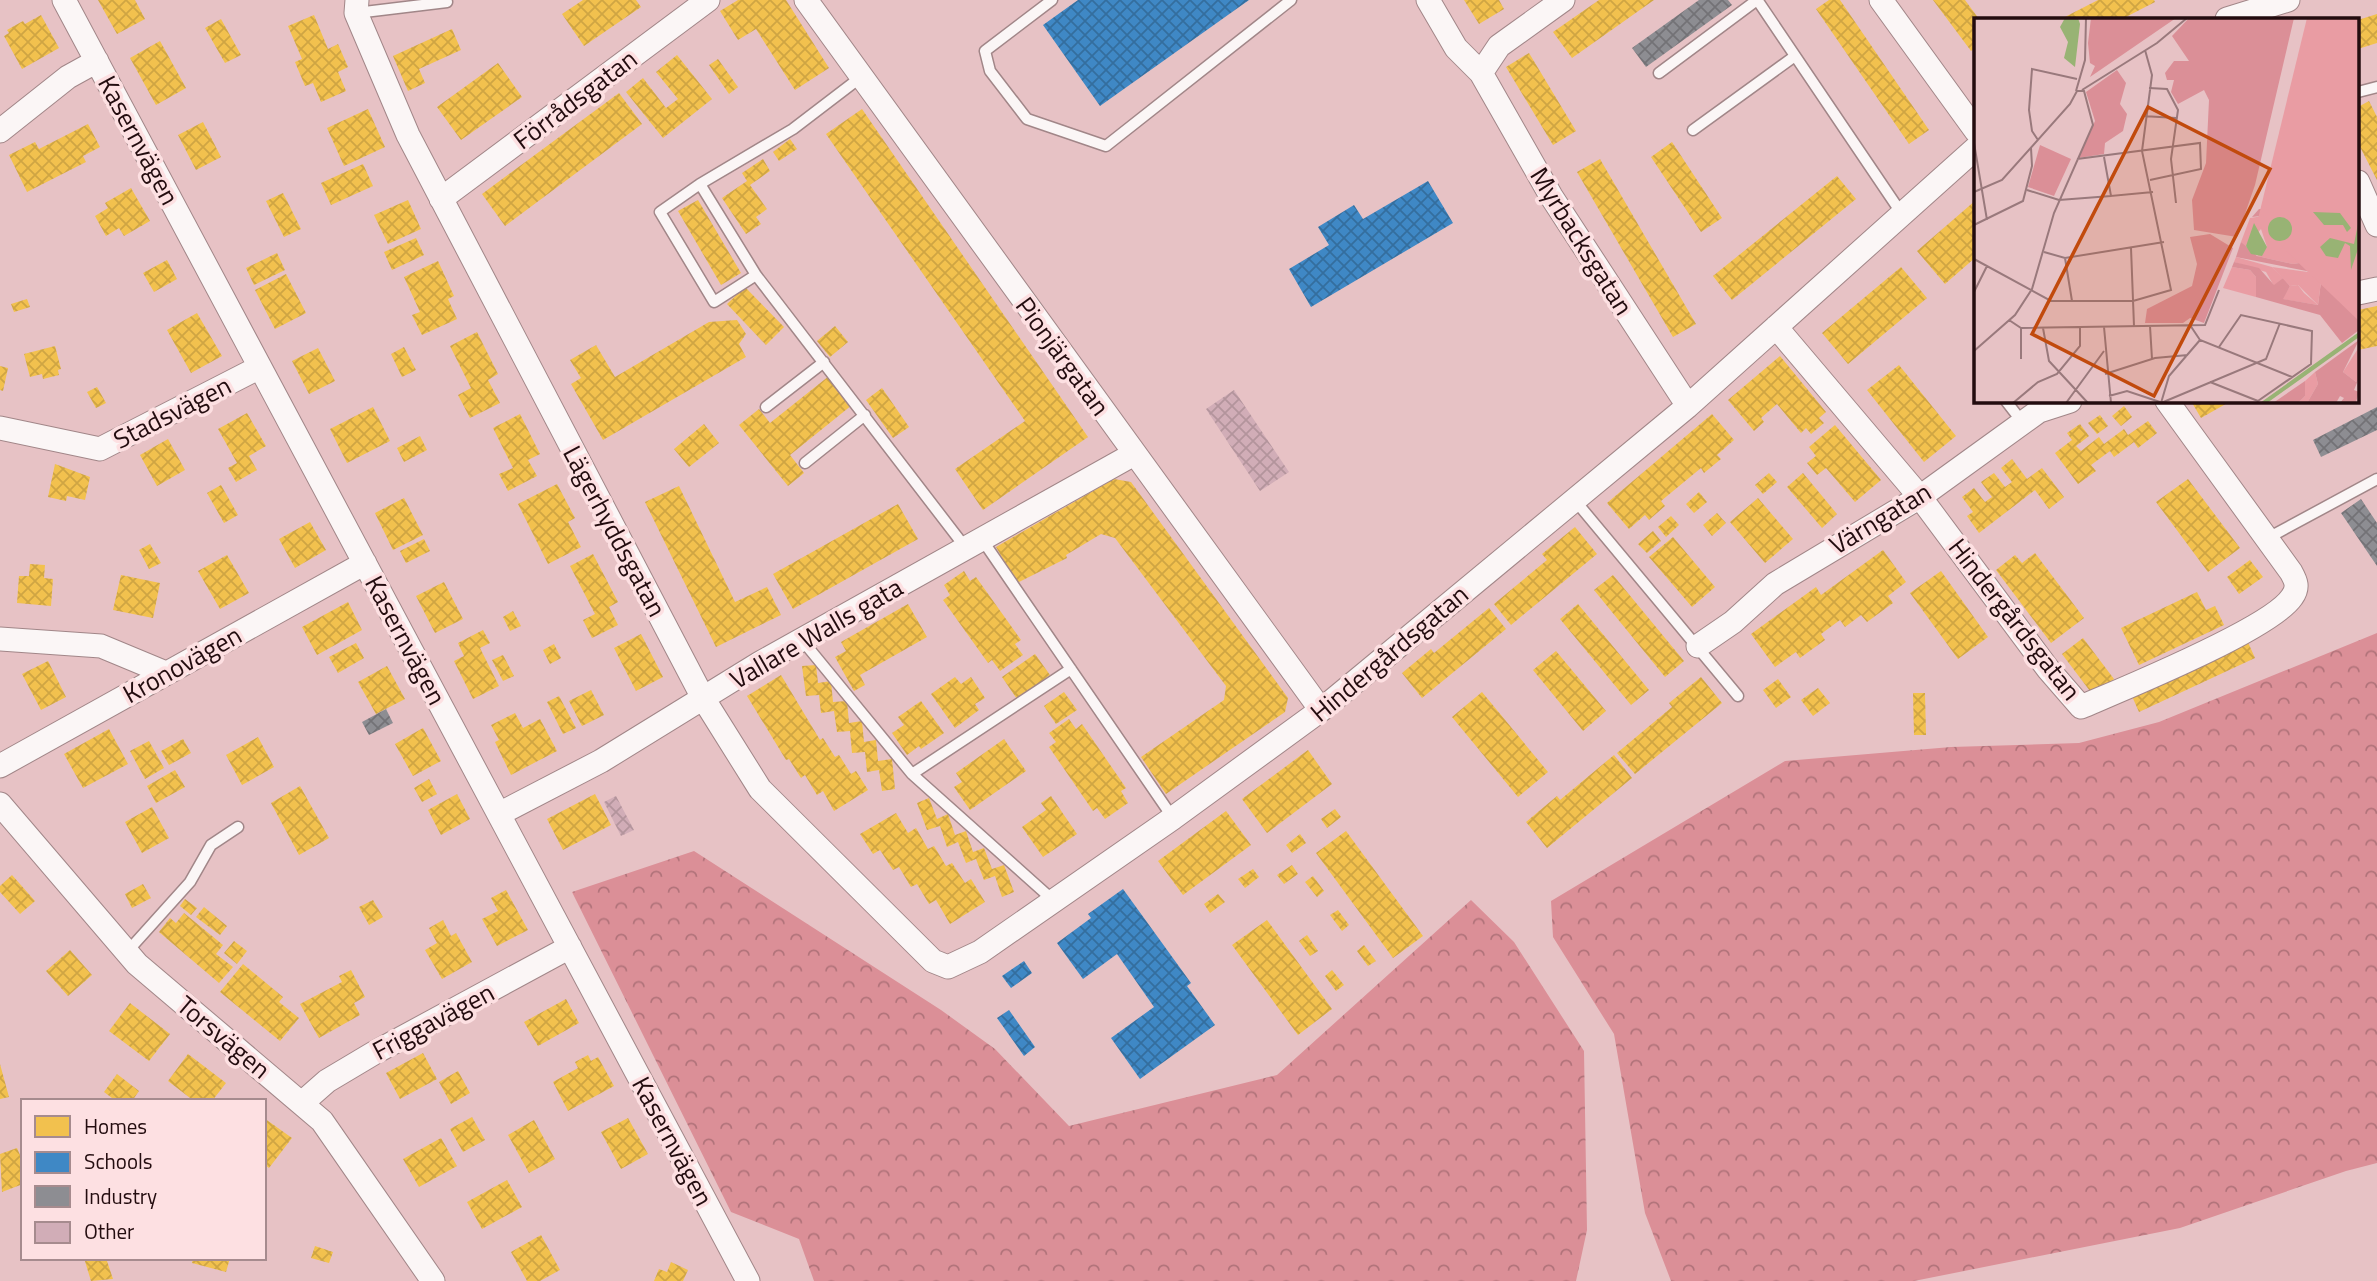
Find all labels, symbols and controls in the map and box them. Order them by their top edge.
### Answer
inset map [1974,18,2360,402]
street label: Förrådsgatan [505,39,645,159]
street label: Kasernvägen [89,68,189,212]
street label: Myrbacksgatan [1521,159,1643,323]
street label: Pionjärgatan [1006,288,1120,424]
street label: Stadsvägen [106,366,238,458]
street label: Lägerhyddsgatan [553,438,677,624]
street label: Värngatan [1822,472,1938,564]
street label: Hindergårdsgatan [1939,530,2091,708]
street label: Kasernvägen [356,568,456,712]
street label: Vallare Walls gata [722,568,910,698]
street label: Hindergårdsgatan [1301,575,1477,731]
street label: Kronovägen [116,615,248,713]
street label: Friggavägen [365,973,501,1069]
street label: Torsvägen [169,986,279,1088]
street label: Kasernvägen [623,1069,723,1213]
legend [21,1099,266,1260]
text: Homes [84,1110,147,1142]
text: Schools [84,1145,153,1177]
text: Industry [84,1180,157,1212]
text: Other [84,1215,134,1247]

